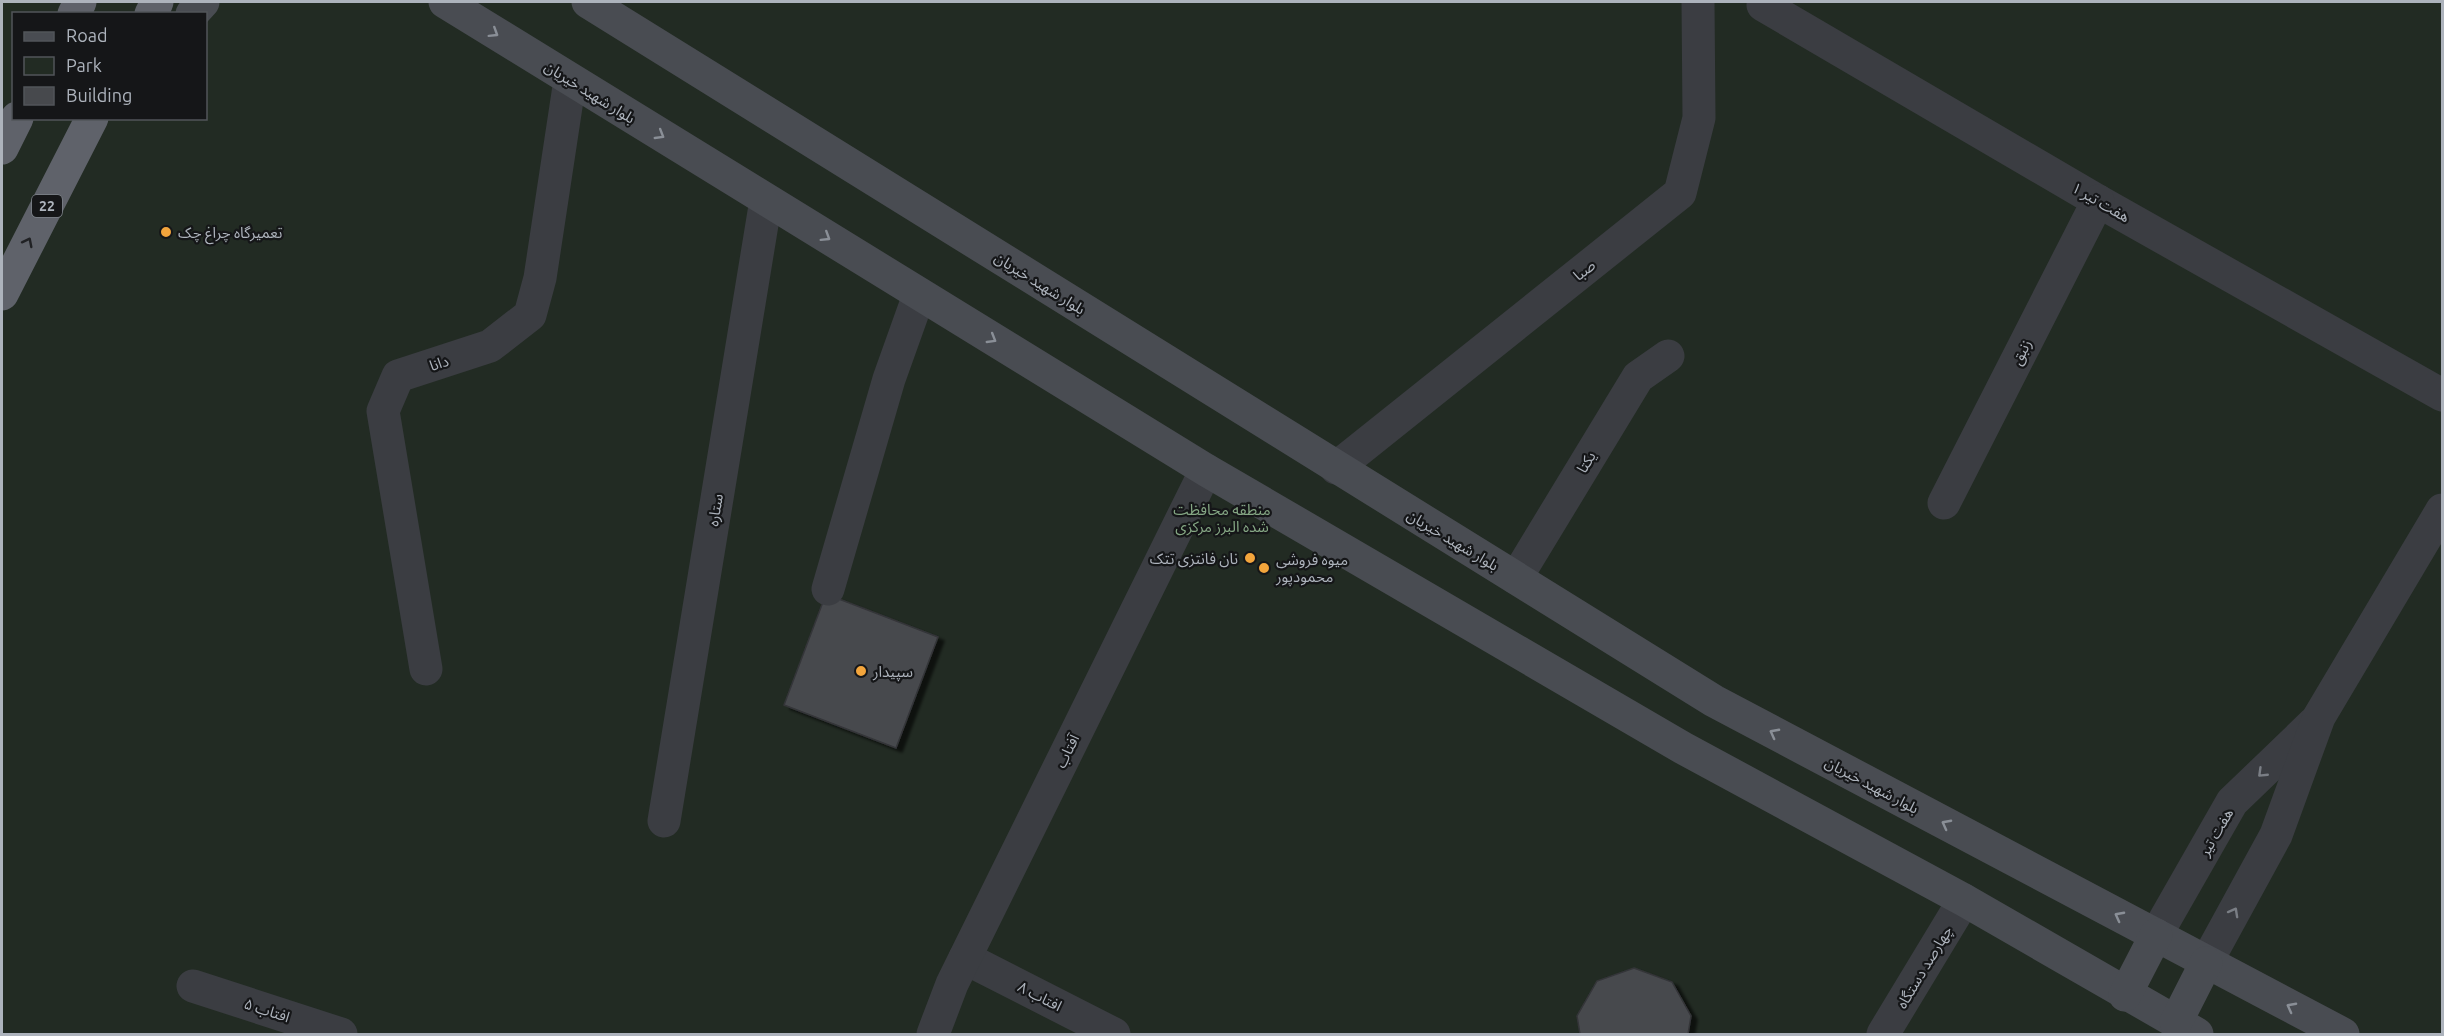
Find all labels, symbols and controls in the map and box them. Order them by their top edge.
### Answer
legend [12,12,207,120]
text: Road [66,25,108,45]
one-way arrow [488,25,498,37]
text: Park [66,55,102,75]
street label: بلوار شهید خیریان [541,57,638,127]
text: Building [66,85,132,105]
one-way arrow [654,128,664,140]
street label: هفت تیر ۱ [2069,179,2133,226]
road number: 22 [32,195,62,217]
place label: تعمیرگاه چراغ چک [178,224,282,245]
marker: تعمیرگاه چراغ چک [159,225,173,239]
one-way arrow [819,230,830,241]
one-way arrow [21,238,33,249]
street label: بلوار شهید خیریان [991,248,1088,318]
street label: صبا [1570,256,1598,284]
one-way arrow [986,332,996,344]
street label: زنبق [2007,336,2036,369]
street label: دانا [427,352,451,374]
street label: یکتا [1573,448,1599,476]
street label: ستاره [704,492,727,528]
park label: منطقه محافظت شده البرز مرکزی [1173,501,1271,536]
street label: بلوار شهید خیریان [1404,506,1502,575]
place label: نان فانتزی تتک [1150,550,1238,568]
marker: نان فانتزی تتک [1243,551,1257,565]
place label: میوه فروشی محمودپور [1275,551,1348,587]
marker: میوه فروشی محمودپور [1257,561,1271,575]
place label: سپیدار [872,663,913,682]
marker: سپیدار [854,664,868,678]
one-way arrow [1770,729,1780,740]
street label: آفتاب [1052,731,1083,771]
street label: بلوار شهید خیریان [1822,753,1922,818]
one-way arrow [2259,766,2269,777]
street label: هفت تیر [2195,805,2237,860]
one-way arrow [1942,820,1953,832]
one-way arrow [2227,908,2238,918]
one-way arrow [2114,912,2125,923]
street label: چهارصد دستگاه [1893,922,1957,1012]
street label: افتاب ۸ [1015,978,1065,1015]
street label: افتاب ۵ [242,995,292,1026]
one-way arrow [2286,1003,2297,1015]

